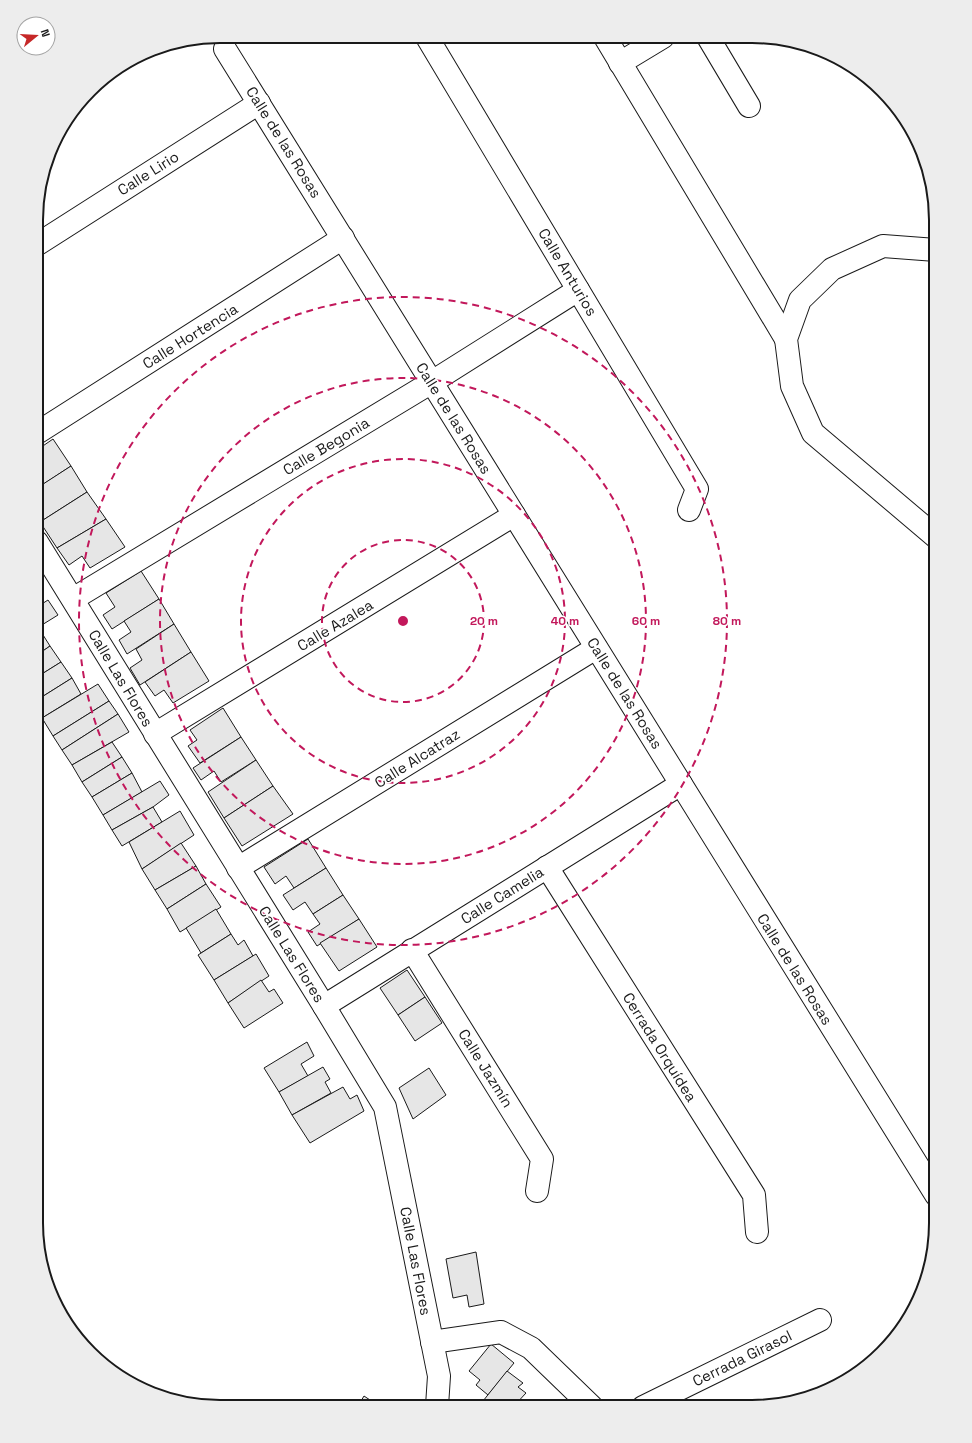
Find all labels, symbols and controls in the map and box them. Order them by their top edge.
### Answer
north arrow [16,16,56,56]
text: N [38,27,53,39]
street label: Calle de las Rosas [242,83,326,201]
street label: Calle Lirio [114,147,182,199]
street label: Calle Anturios [534,225,602,319]
street label: Calle Hortencia [139,299,242,373]
street label: Calle de las Rosas [412,359,496,477]
street label: Calle Begonia [279,413,373,479]
street label: Calle Azalea [294,595,377,655]
text: 20 m [470,613,498,629]
text: 40 m [551,613,579,629]
text: 60 m [632,613,660,629]
text: 80 m [713,613,741,629]
centre of rings [396,614,410,628]
street label: Calle Las Flores [85,626,158,730]
street label: Calle de las Rosas [583,634,667,752]
street label: Calle Alcatraz [371,724,463,792]
street label: Calle Camelia [457,862,547,928]
street label: Calle Las Flores [255,902,329,1006]
street label: Calle de las Rosas [753,910,837,1028]
street label: Cerrada Orquídea [619,989,701,1105]
street label: Calle Jazmín [454,1025,518,1111]
street label: Calle Las Flores [396,1205,436,1317]
street label: Cerrada Girasol [689,1326,795,1390]

